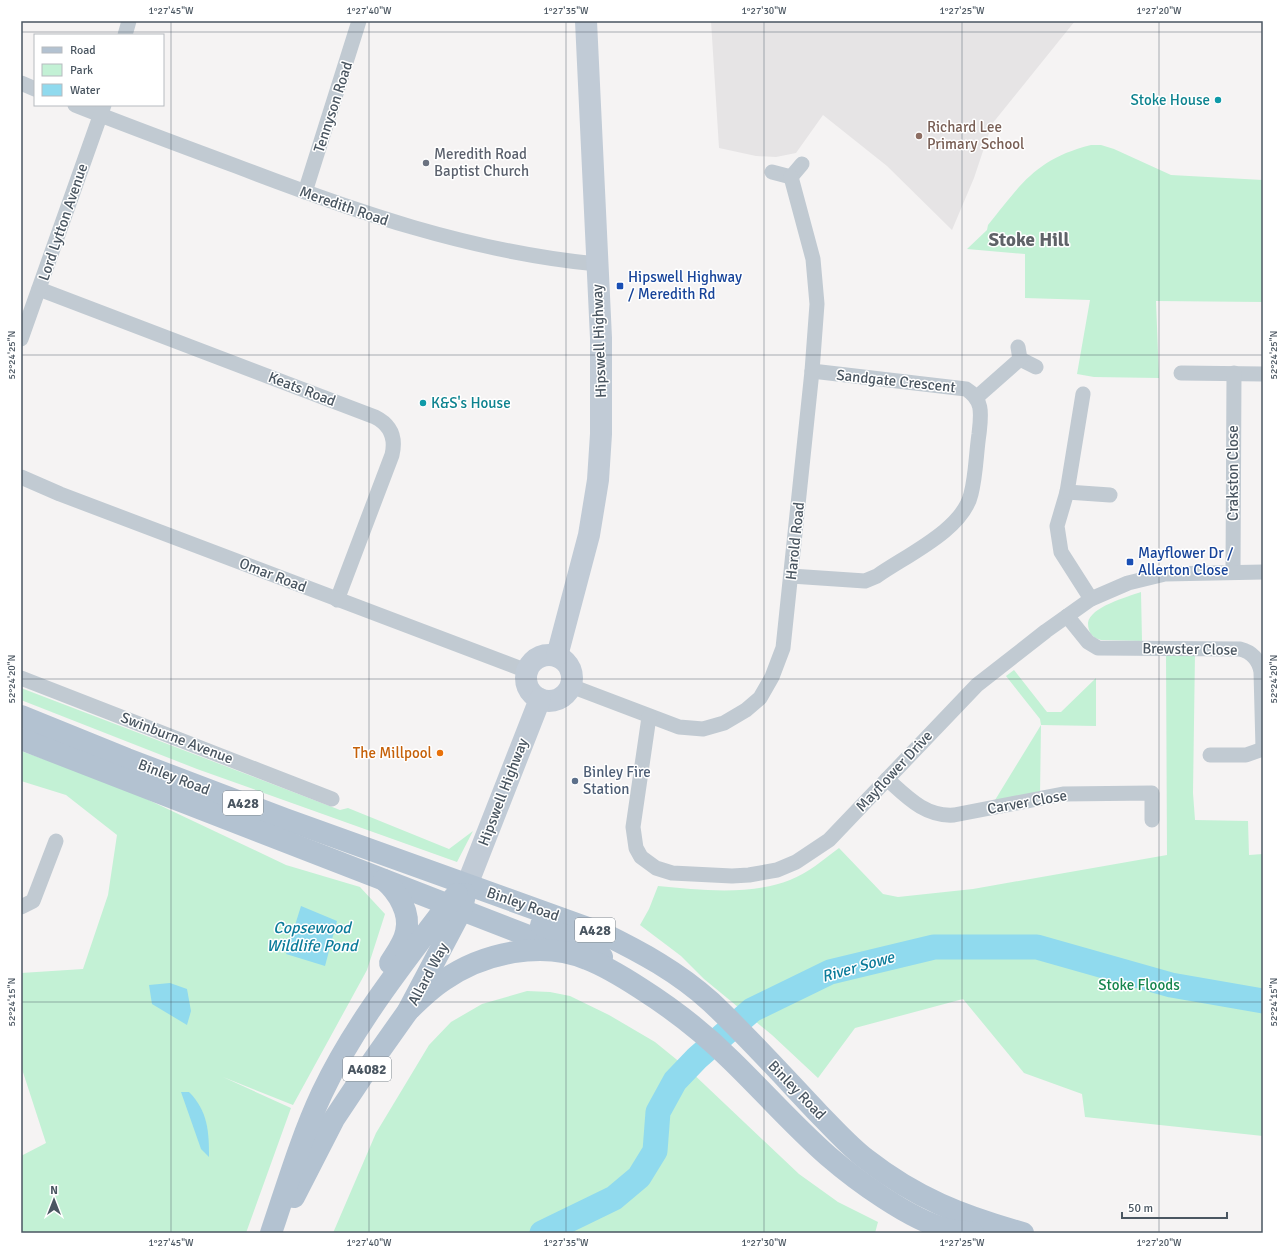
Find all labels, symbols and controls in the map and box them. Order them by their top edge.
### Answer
text: 1°27'45"W [148,5,194,17]
text: 1°27'40"W [346,5,392,17]
text: 1°27'35"W [543,5,589,17]
text: 1°27'30"W [741,5,787,17]
text: 1°27'25"W [939,5,985,17]
text: 1°27'20"W [1136,5,1182,17]
legend [34,34,164,106]
text: Road [70,43,96,58]
street label: Tennyson Road [310,59,356,155]
text: Park [70,63,93,78]
text: Water [70,83,101,98]
place label: Stoke House [1131,91,1210,109]
marker: Stoke House [1213,95,1223,105]
place label: Richard Lee Primary School [927,118,1024,153]
marker: Richard Lee Primary School [914,131,924,141]
place label: Meredith Road Baptist Church [434,145,529,180]
marker: Meredith Road Baptist Church [421,158,431,168]
street label: Lord Lytton Avenue [35,161,91,283]
street label: Meredith Road [297,182,391,230]
district label: Stoke Hill [988,228,1070,252]
place label: Hipswell Highway / Meredith Rd [628,268,742,303]
marker: Hipswell Highway / Meredith Rd [615,281,625,291]
street label: Hipswell Highway [588,284,610,398]
text: 52°24'25"N [6,331,18,379]
text: 52°24'25"N [1268,331,1280,379]
street label: Sandgate Crescent [836,366,956,396]
street label: Keats Road [266,368,338,410]
place label: K&S's House [431,394,511,412]
marker: K&S's House [418,398,428,408]
street label: Crakston Close [1224,425,1242,521]
street label: Harold Road [782,501,808,581]
place label: Mayflower Dr / Allerton Close [1138,544,1234,579]
street label: Omar Road [237,554,309,596]
marker: Mayflower Dr / Allerton Close [1125,557,1135,567]
street label: Brewster Close [1142,639,1238,659]
text: 52°24'20"N [6,655,18,703]
text: 52°24'20"N [1268,655,1280,703]
street label: Swinburne Avenue [118,708,236,768]
street label: Mayflower Drive [852,727,936,815]
street label: Hipswell Highway [474,736,532,848]
place label: The Millpool [353,744,432,762]
marker: The Millpool [435,748,445,758]
street label: Binley Road [136,755,212,799]
place label: Binley Fire Station [583,763,651,798]
marker: Binley Fire Station [570,776,580,786]
street label: Carver Close [986,786,1068,818]
road number: A428 [223,791,263,815]
street label: Binley Road [484,883,562,925]
water label: Copsewood Wildlife Pond [267,918,360,956]
road number: A428 [575,918,615,942]
street label: Allard Way [404,940,452,1008]
water label: River Sowe [819,947,898,987]
park label: Stoke Floods [1098,976,1180,994]
text: 52°24'15"N [6,978,18,1026]
text: 52°24'15"N [1268,978,1280,1026]
road number: A4082 [343,1057,391,1081]
street label: Binley Road [764,1057,830,1123]
north arrow [34,1180,74,1220]
text: N [50,1184,58,1197]
scale bar [1122,1194,1227,1220]
text: 50 m [1128,1201,1153,1216]
text: 1°27'45"W [148,1237,194,1249]
text: 1°27'40"W [346,1237,392,1249]
text: 1°27'35"W [543,1237,589,1249]
text: 1°27'30"W [741,1237,787,1249]
text: 1°27'25"W [939,1237,985,1249]
text: 1°27'20"W [1136,1237,1182,1249]

